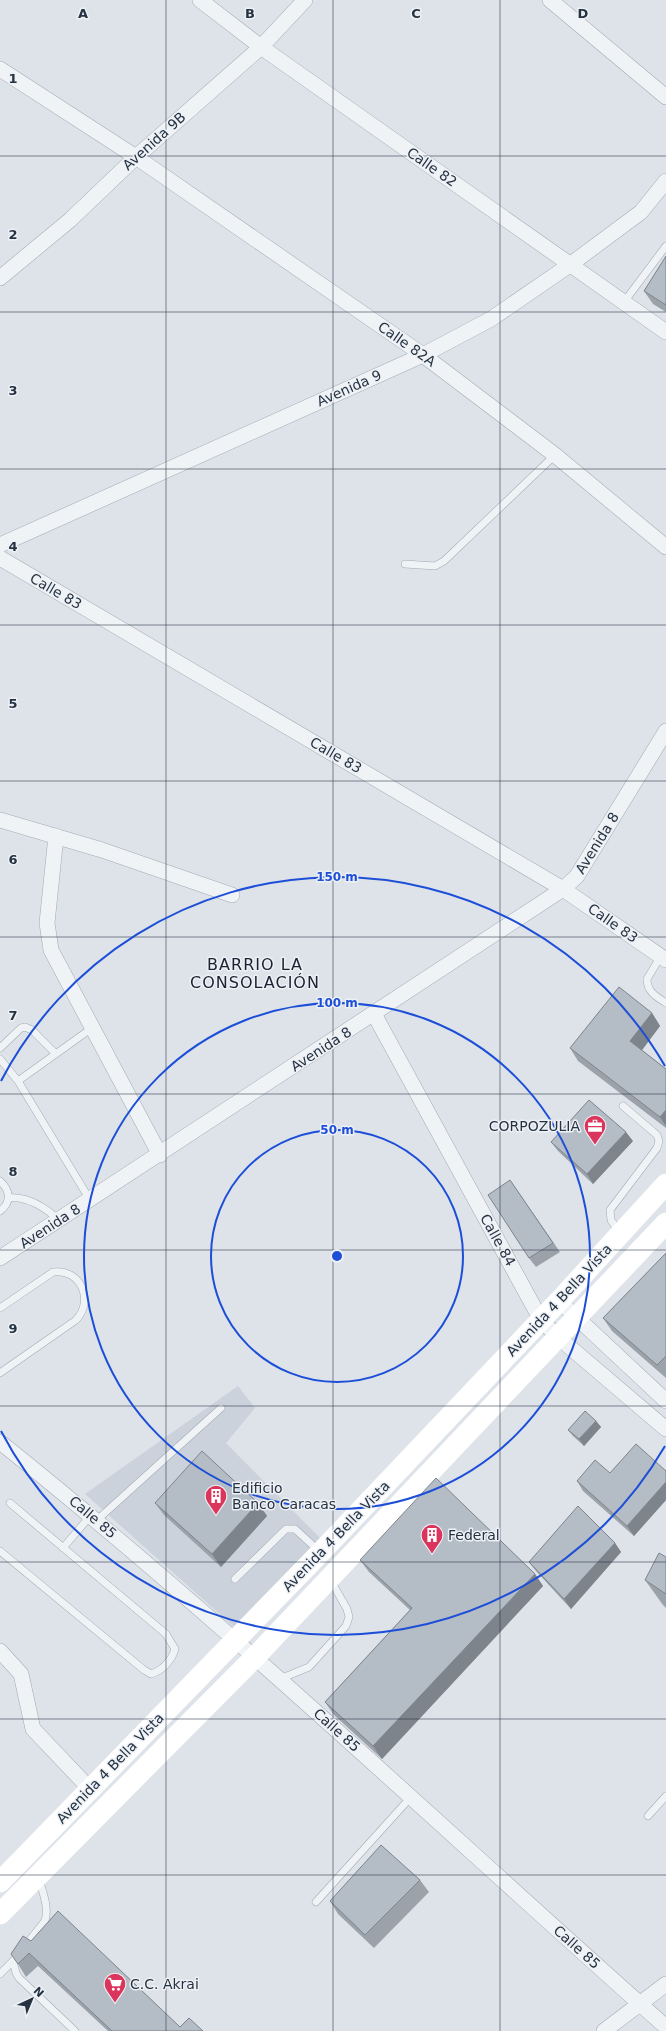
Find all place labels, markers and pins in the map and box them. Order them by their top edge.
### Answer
office icon: CORPOZULIA [582,1113,608,1146]
place label: CORPOZULIA [489,1118,580,1134]
centre of rings [330,1249,344,1263]
place label: Edificio Banco Caracas [232,1480,336,1512]
building icon: Edificio Banco Caracas [203,1483,229,1516]
building icon: Federal [419,1522,445,1555]
place label: Federal [448,1527,500,1543]
supermarket icon: C.C. Akrai [102,1971,128,2004]
place label: C.C. Akrai [130,1976,199,1992]

